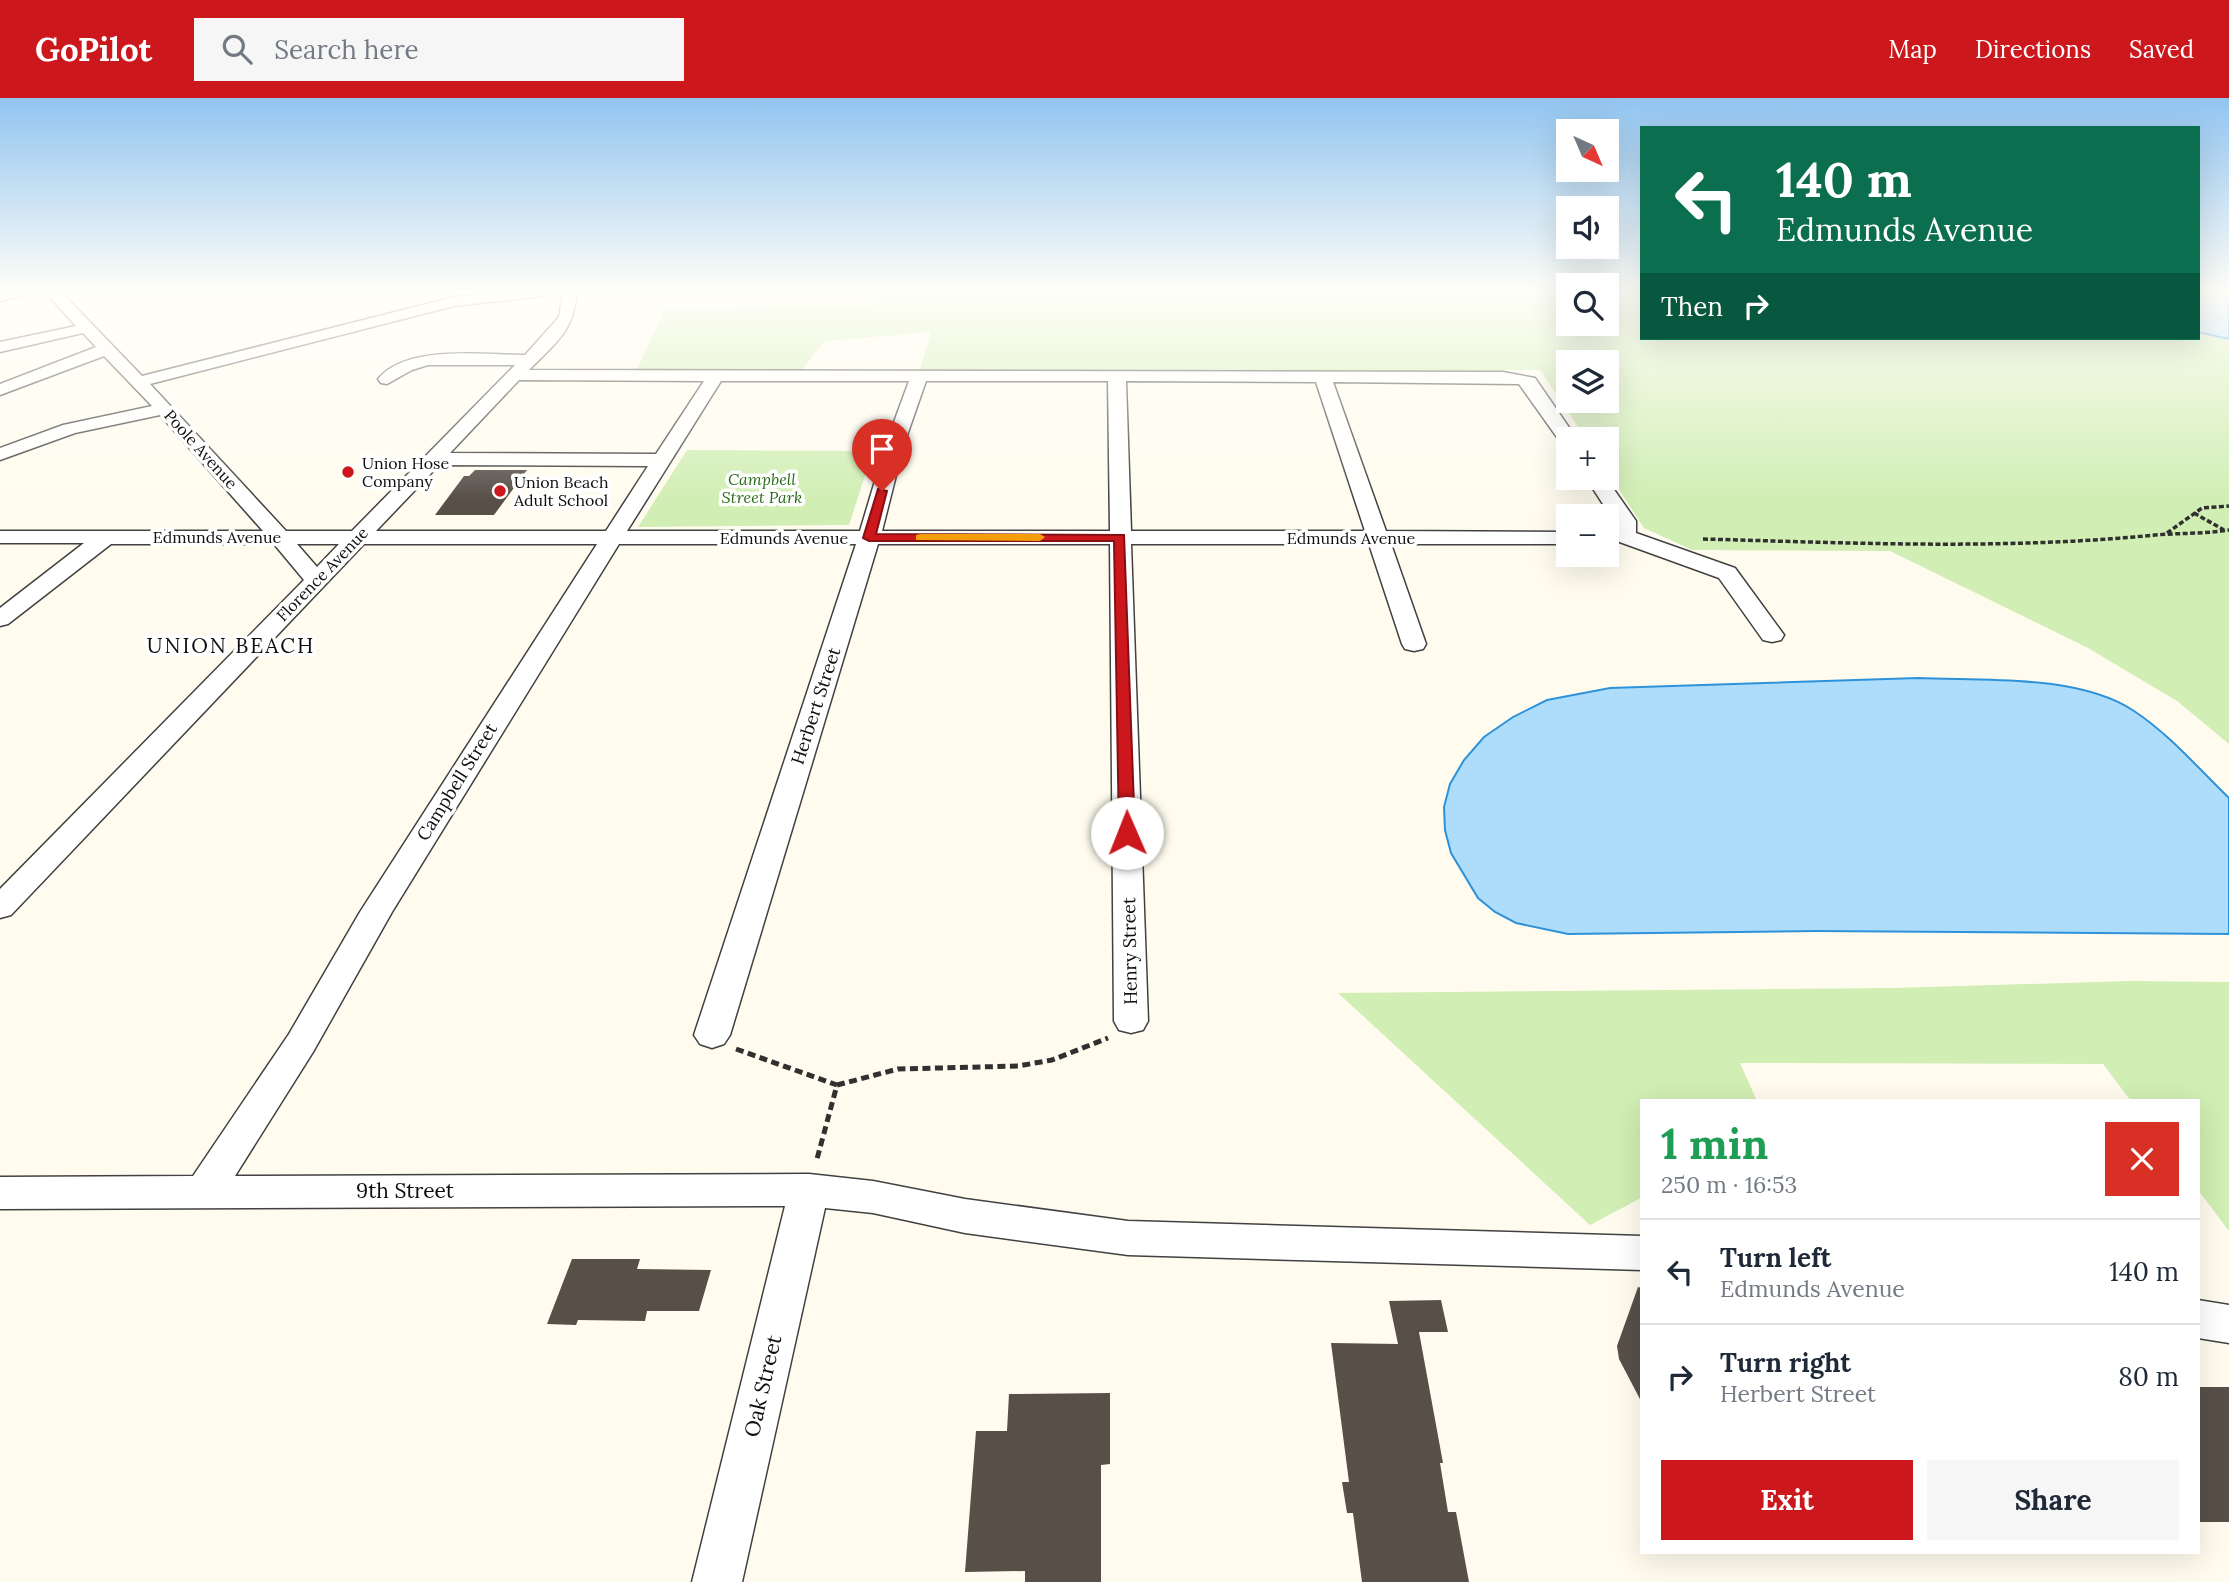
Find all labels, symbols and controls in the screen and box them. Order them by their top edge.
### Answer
search box [194,18,684,81]
text: GoPilot [35,28,152,70]
icon: search [218,30,256,68]
text: Search here [274,33,419,66]
text: Map [1888,34,1937,65]
text: Directions [1975,34,2091,65]
text: Saved [2129,34,2194,65]
north arrow [1556,119,1619,182]
map controls [1556,119,1619,567]
text: 140 m [1776,148,1912,210]
icon: left [1661,154,1752,245]
button: sound [1556,196,1619,259]
text: Edmunds Avenue [1776,209,2033,250]
button: search [1556,273,1619,336]
icon: right [1737,287,1775,325]
text: Then [1661,290,1723,323]
button: layers [1556,350,1619,413]
street label: Poole Avenue [160,405,242,493]
pin [852,419,912,491]
button: + [1556,427,1619,490]
icon: arrive [863,430,901,468]
place label: Union Hose Company [362,453,449,491]
marker: Union Hose Company [340,464,356,480]
park label: Campbell Street Park [722,469,802,507]
place label: Union Beach Adult School [513,472,609,510]
marker: Union Beach Adult School [492,483,508,499]
button: − [1556,504,1619,567]
street label: Florence Avenue [272,522,372,625]
street label: Edmunds Avenue [153,527,282,547]
street label: Edmunds Avenue [720,528,849,548]
street label: Edmunds Avenue [1287,528,1416,548]
district label: UNION BEACH [147,632,315,659]
street label: Herbert Street [786,644,845,767]
street label: Campbell Street [411,719,502,845]
position arrow [1090,796,1164,870]
street label: Henry Street [1117,897,1142,1005]
text: 1 min [1661,1117,1768,1171]
button: close [2105,1122,2179,1196]
text: 250 m · 16:53 [1661,1170,1797,1199]
street label: 9th Street [356,1177,455,1204]
text: Turn left [1720,1241,1831,1274]
icon: left [1661,1253,1699,1291]
text: 140 m [2109,1255,2179,1288]
text: Edmunds Avenue [1720,1274,1905,1303]
street label: Oak Street [738,1331,788,1440]
text: Turn right [1720,1346,1851,1379]
icon: right [1661,1358,1699,1396]
text: 80 m [2118,1360,2179,1393]
text: Herbert Street [1720,1379,1876,1408]
button: Exit [1661,1460,1913,1540]
button: Share [1927,1460,2179,1540]

